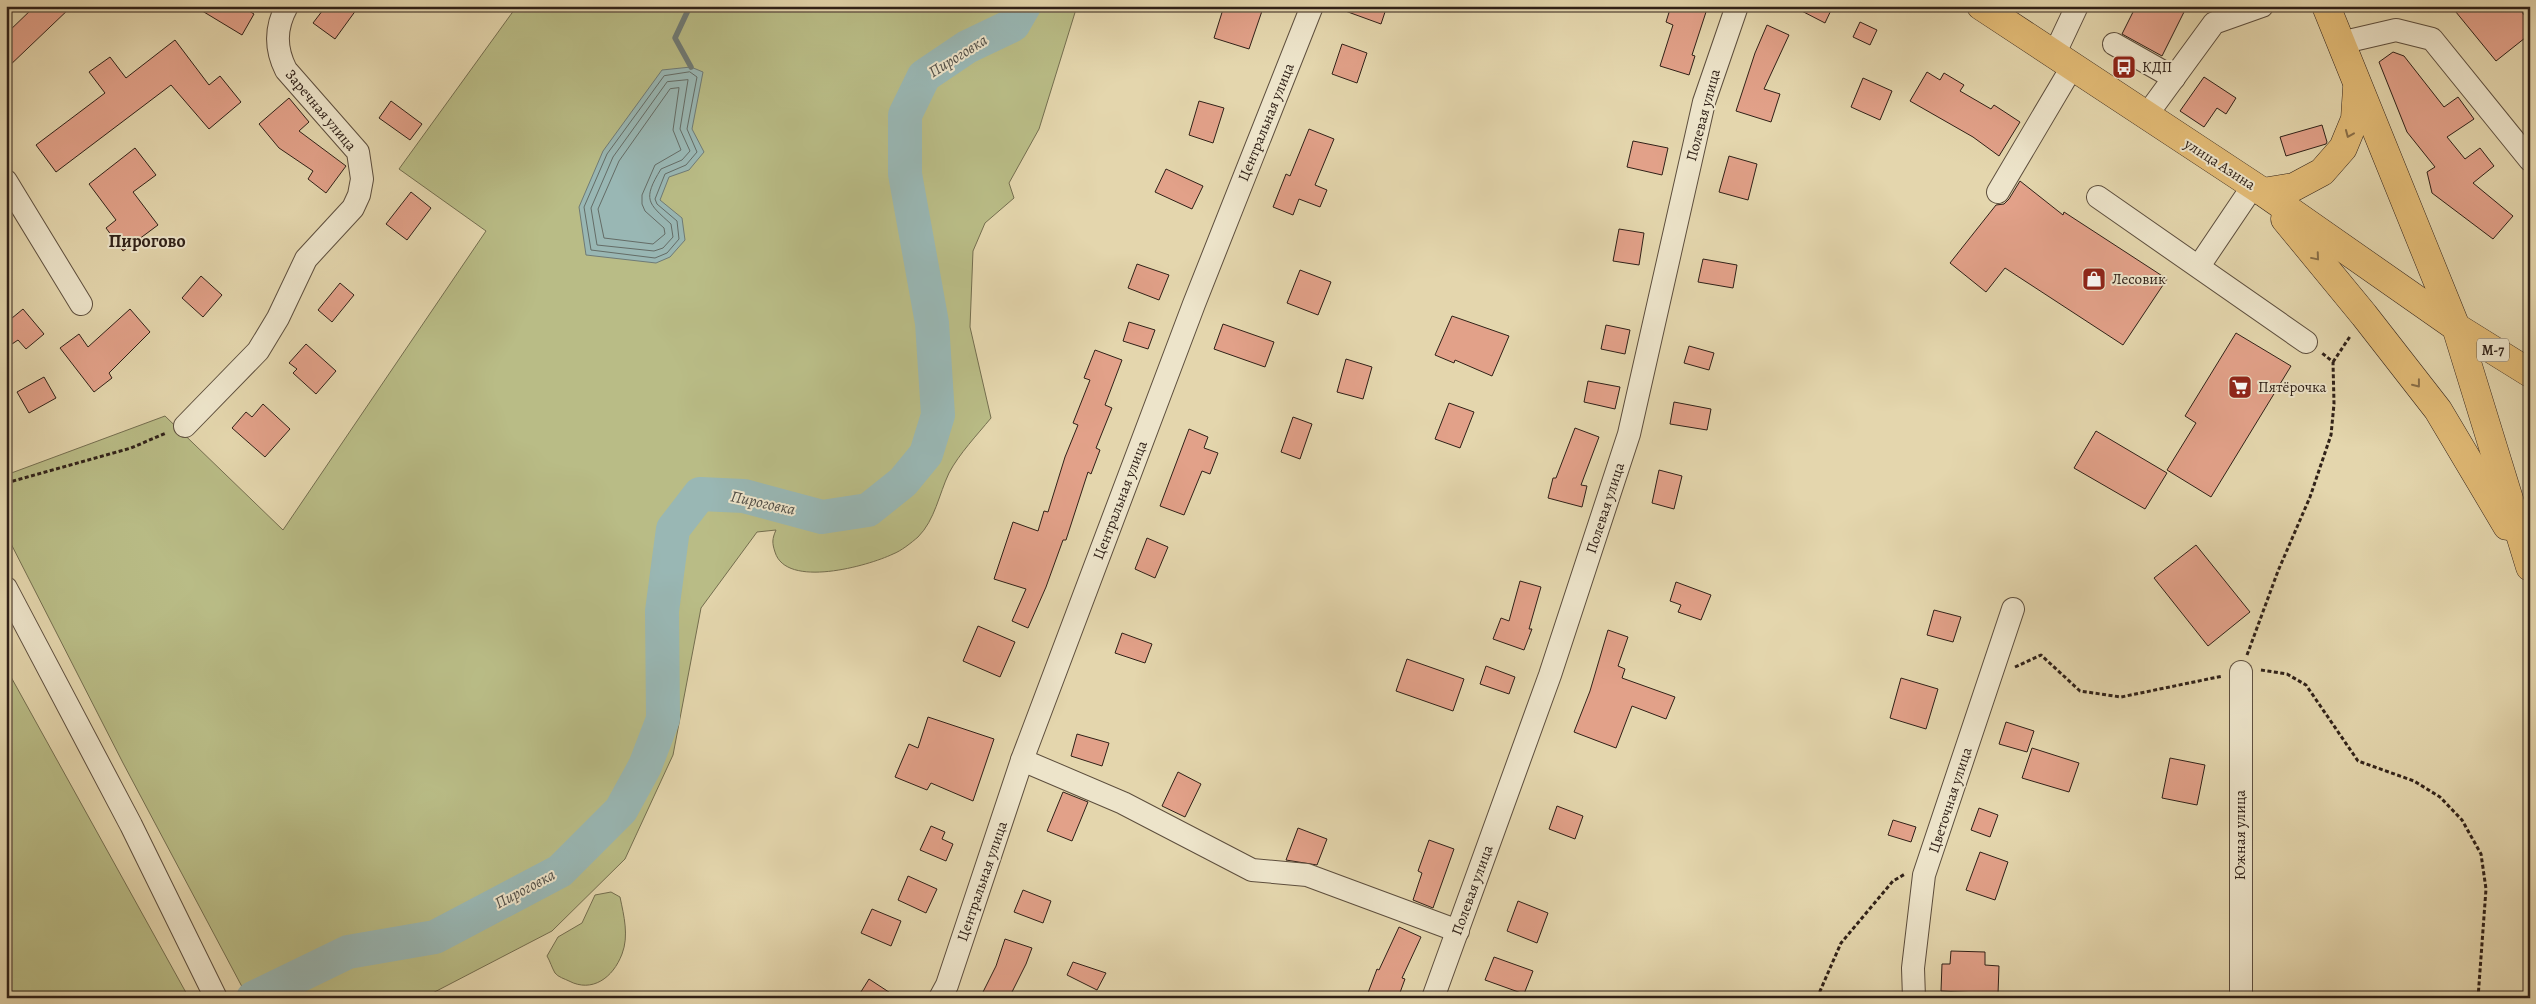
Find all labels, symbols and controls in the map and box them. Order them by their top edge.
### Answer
water label: Пироговка [924,29,992,83]
bus stop icon: КДП [2111,54,2137,80]
place label: КДП [2142,57,2172,77]
street label: Центральная улица [1233,60,1299,184]
street label: Заречная улица [281,65,361,155]
street label: Полевая улица [1681,67,1725,163]
one-way arrow [2344,129,2355,138]
street label: улица Азина [2180,133,2259,194]
district label: Пирогово [108,229,186,253]
one-way arrow [2311,251,2319,260]
shop icon: Лесовик [2081,266,2107,292]
place label: Лесовик [2112,269,2166,289]
road number: М-7 [2477,338,2509,362]
supermarket icon: Пятёрочка [2227,374,2253,400]
place label: Пятёрочка [2258,377,2327,397]
one-way arrow [2412,378,2420,387]
street label: Центральная улица [1088,438,1152,562]
street label: Полевая улица [1581,460,1629,556]
water label: Пироговка [729,485,797,521]
street label: Цветочная улица [1923,744,1977,856]
street label: Южная улица [2230,790,2250,880]
street label: Центральная улица [952,818,1012,944]
street label: Полевая улица [1446,842,1498,938]
water label: Пироговка [491,864,559,914]

